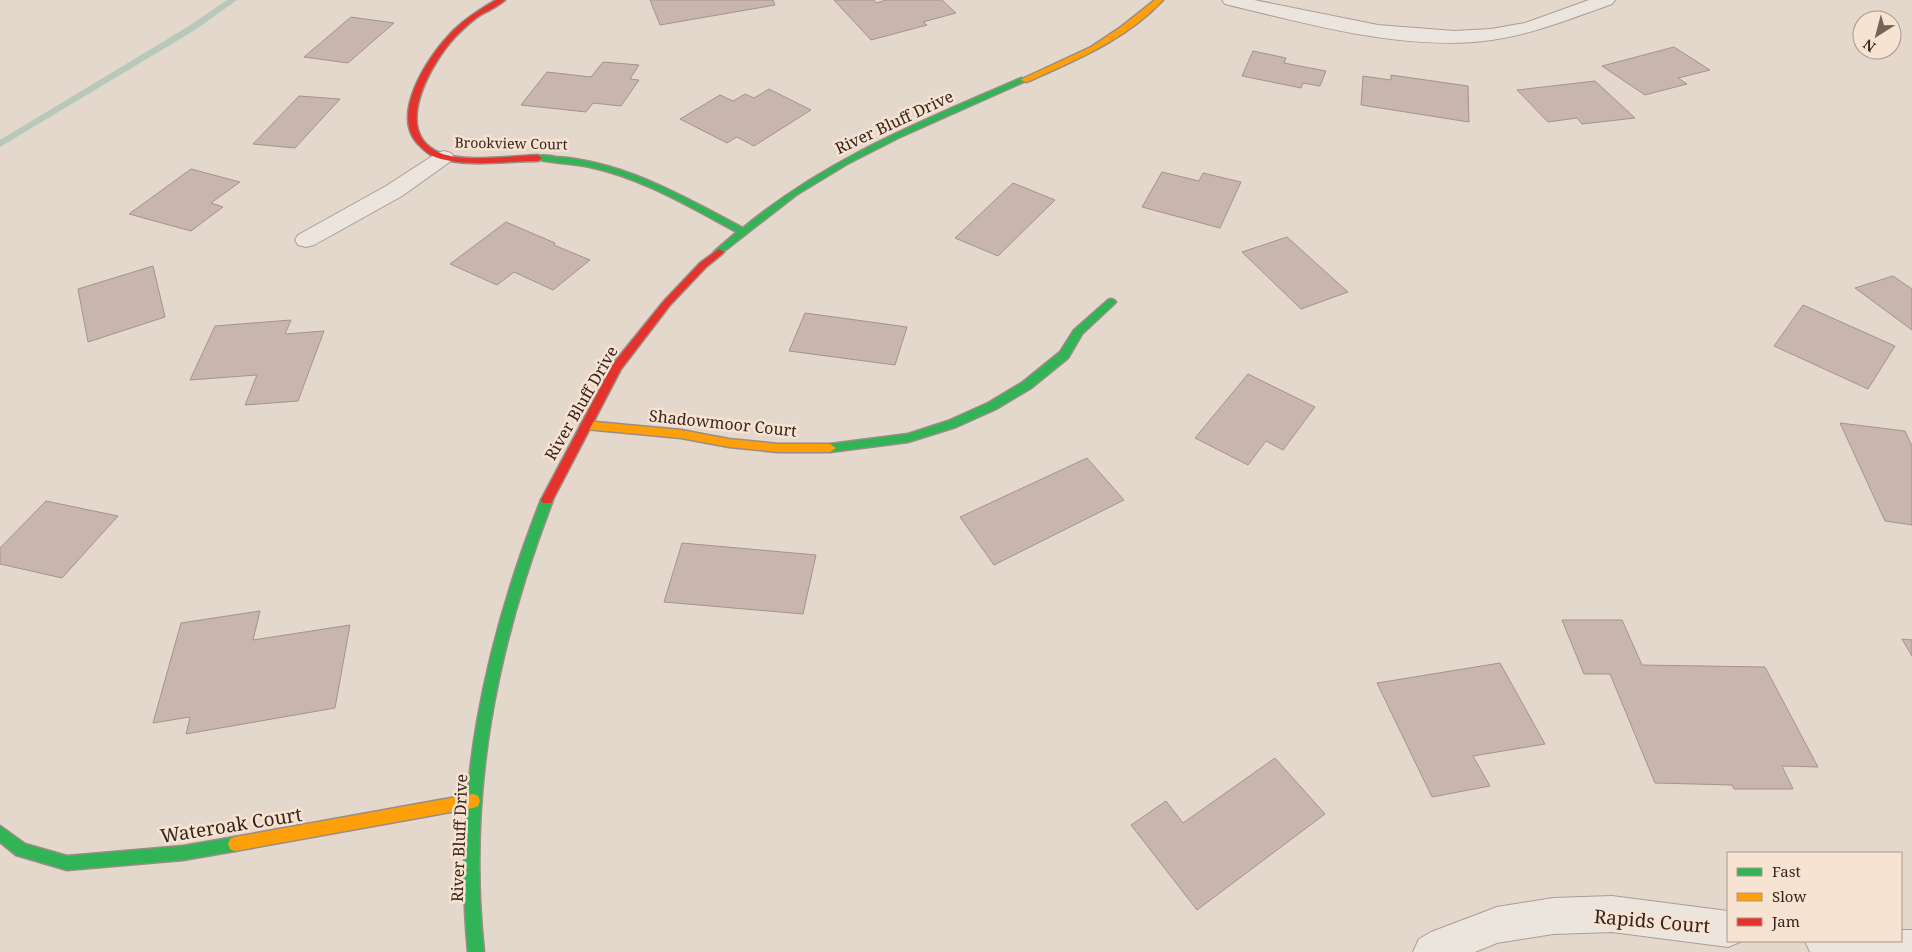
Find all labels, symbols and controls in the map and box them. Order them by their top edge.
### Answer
north arrow [1852,10,1902,60]
text: N [1859,35,1879,57]
street label: River Bluff Drive [831,85,957,159]
street label: Brookview Court [454,133,568,153]
street label: River Bluff Drive [539,342,623,464]
street label: Shadowmoor Court [648,404,798,442]
street label: River Bluff Drive [446,773,472,903]
street label: Wateroak Court [158,801,304,849]
legend [1727,852,1902,942]
text: Fast [1772,861,1801,881]
text: Slow [1772,886,1806,906]
street label: Rapids Court [1593,903,1711,939]
text: Jam [1771,911,1800,931]

